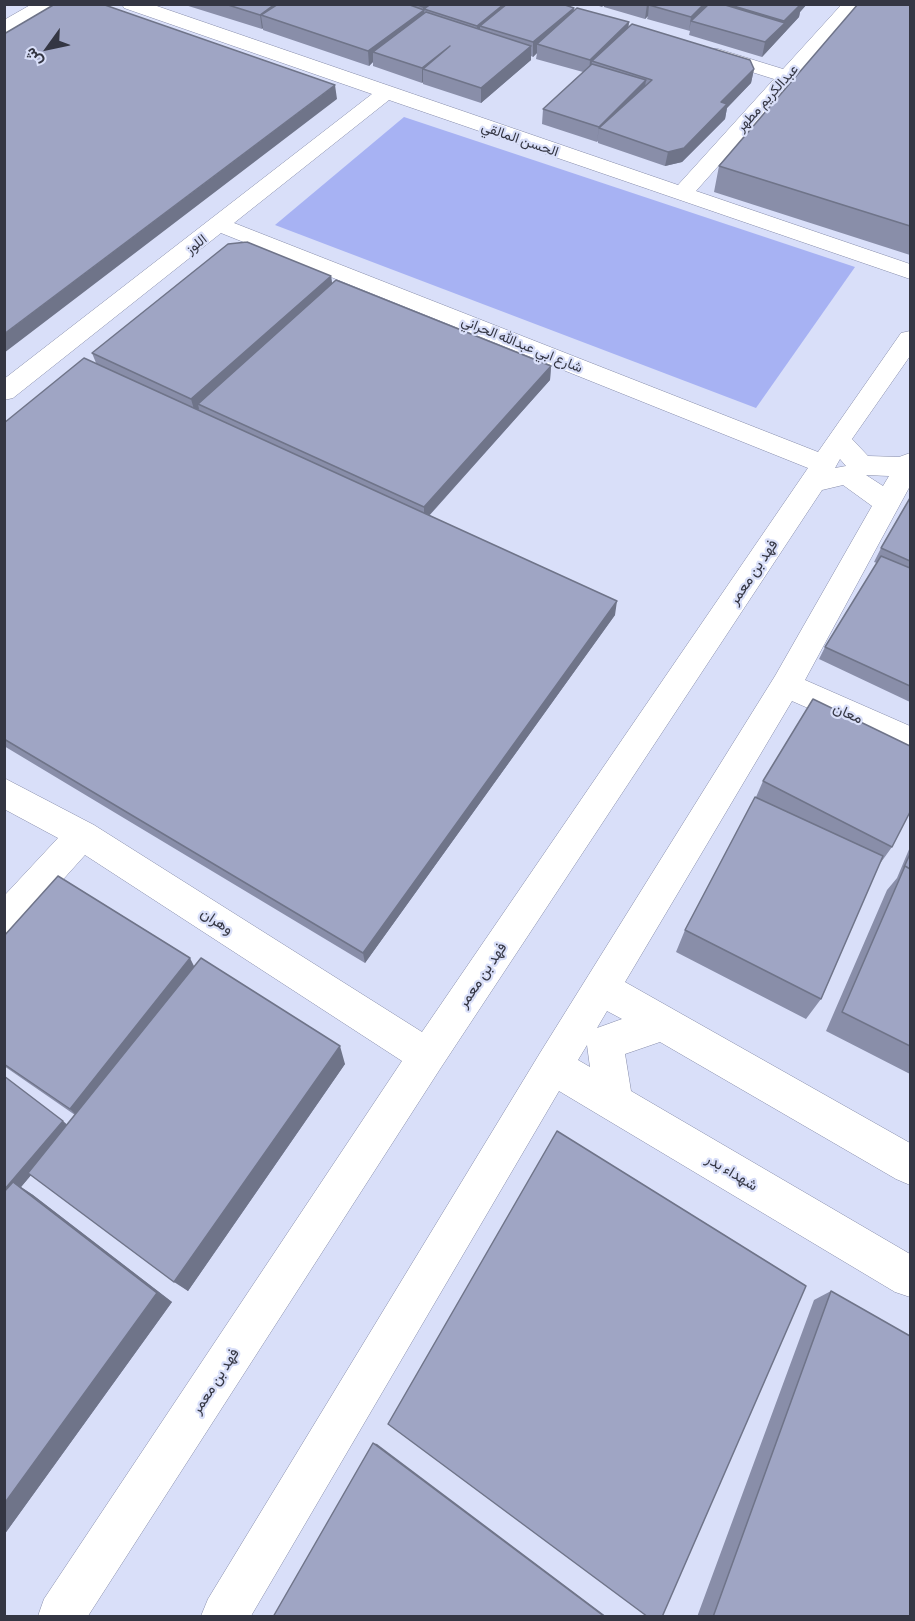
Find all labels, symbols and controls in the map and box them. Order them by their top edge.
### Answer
north arrow [18,18,78,78]
text: ش [19,45,46,71]
street label: عبدالكريم مطهر [732,61,802,135]
street label: الحسن المالقي [479,118,561,160]
street label: اللوز [182,230,210,258]
street label: شارع ابي عبدالله الحراني [459,312,585,376]
street label: فهد بن معمر [725,536,781,608]
street label: معان [830,699,866,727]
street label: وهران [197,904,237,938]
street label: فهد بن معمر [454,939,510,1011]
street label: شهداء بدر [703,1150,761,1194]
street label: فهد بن معمر [187,1345,243,1417]

